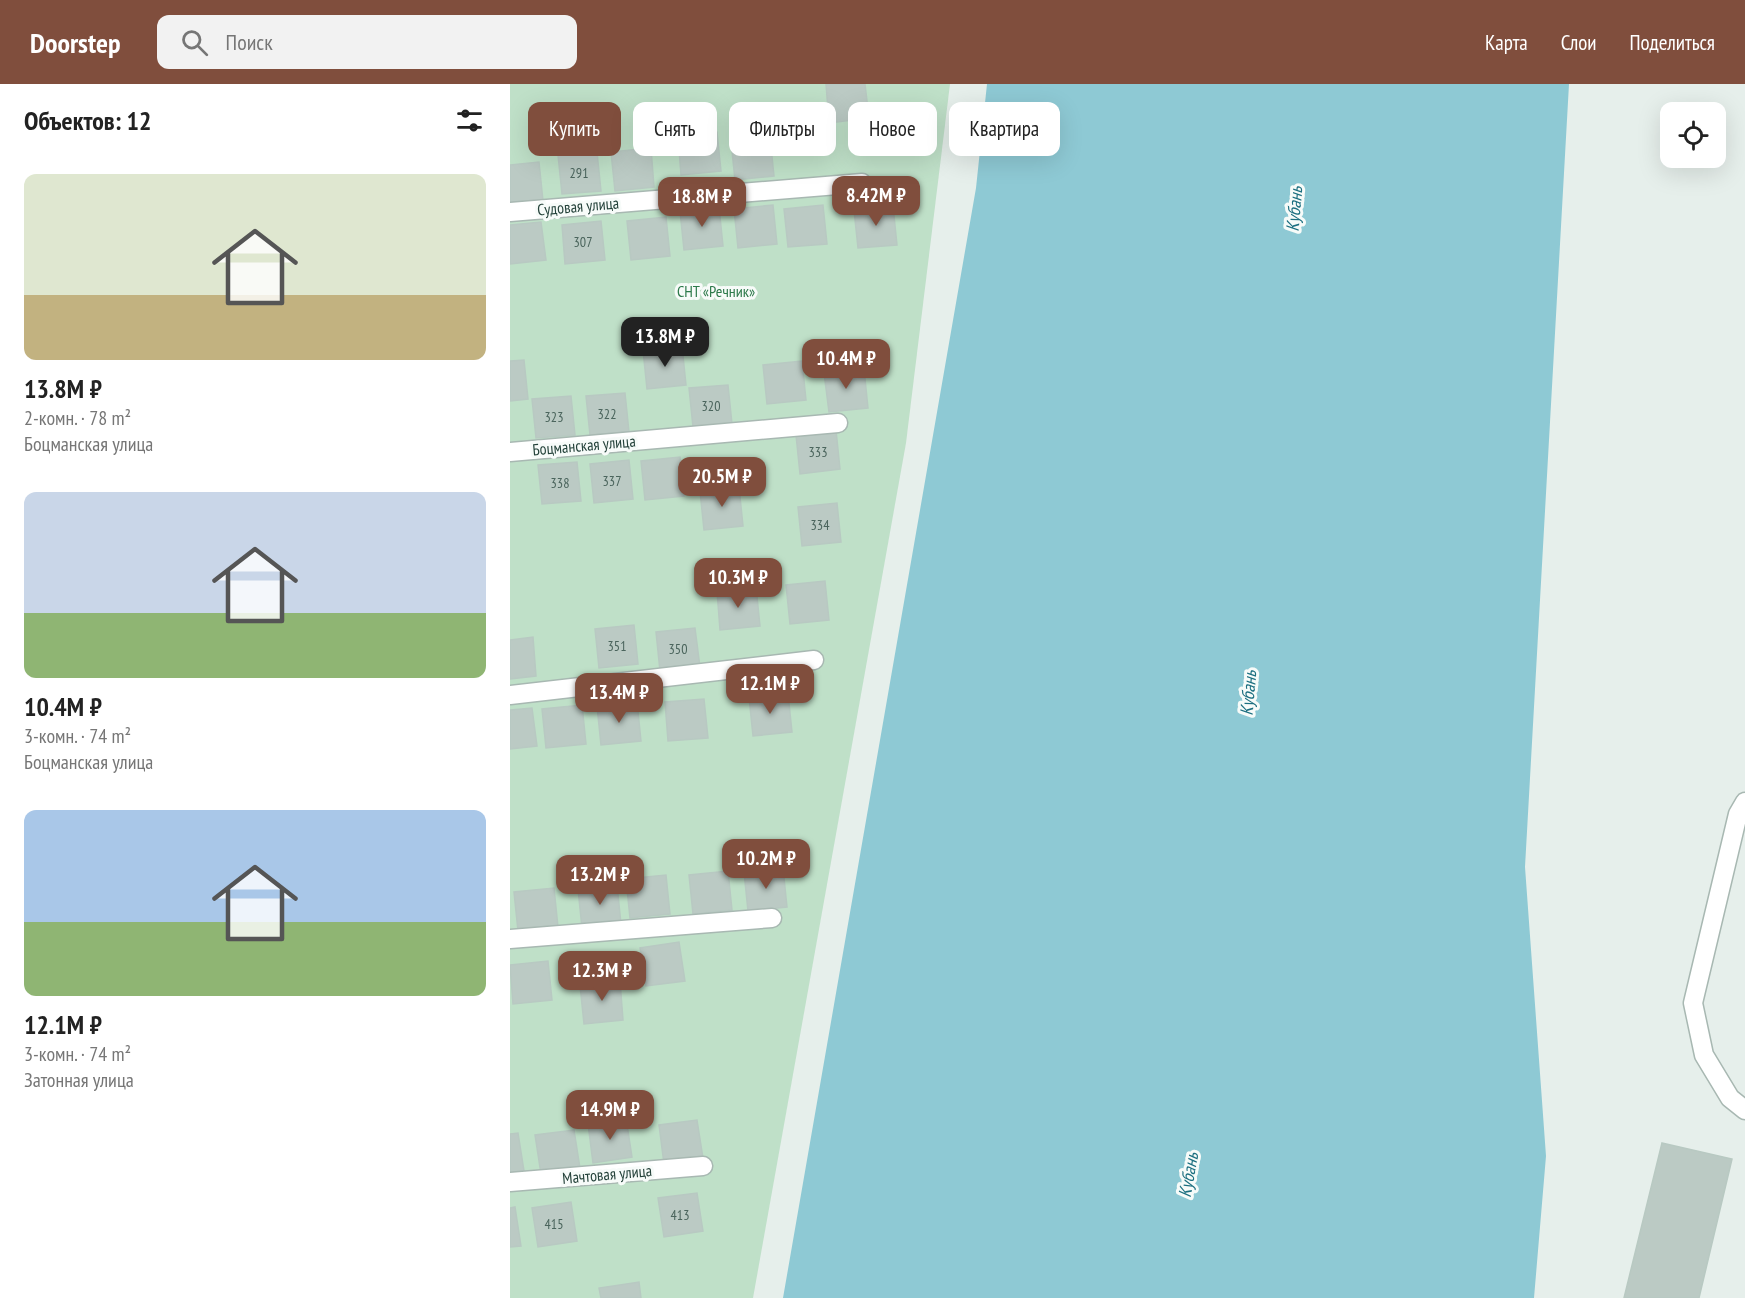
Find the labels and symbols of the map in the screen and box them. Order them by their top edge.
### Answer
house number: 291 [570,164,588,182]
pin: 8.42M ₽ [821,176,931,227]
pin: 18.8M ₽ [647,177,757,228]
water label: Кубань [1281,184,1308,232]
street label: Судовая улица [536,192,620,220]
house number: 307 [574,233,592,251]
park label: СНТ «Речник» [677,281,755,301]
pin: 13.8M ₽ [610,317,720,368]
pin: 10.4M ₽ [791,339,901,390]
house number: 320 [702,397,720,415]
house number: 322 [598,405,616,423]
house number: 323 [545,408,563,426]
street label: Боцманская улица [532,431,636,459]
house number: 333 [809,443,827,461]
pin: 20.5M ₽ [667,457,777,508]
house number: 337 [603,472,621,490]
house number: 338 [551,474,569,492]
house number: 334 [811,516,830,534]
pin: 10.3M ₽ [683,558,793,609]
house number: 351 [608,637,626,655]
house number: 350 [669,640,687,658]
pin: 12.1M ₽ [715,664,825,715]
water label: Кубань [1235,668,1262,716]
pin: 13.4M ₽ [564,673,674,724]
pin: 10.2M ₽ [711,839,821,890]
pin: 13.2M ₽ [545,855,655,906]
pin: 12.3M ₽ [547,951,657,1002]
pin: 14.9M ₽ [555,1090,665,1141]
water label: Кубань [1173,1150,1203,1199]
street label: Мачтовая улица [561,1160,653,1188]
house number: 413 [671,1206,689,1224]
house number: 415 [545,1215,563,1233]

